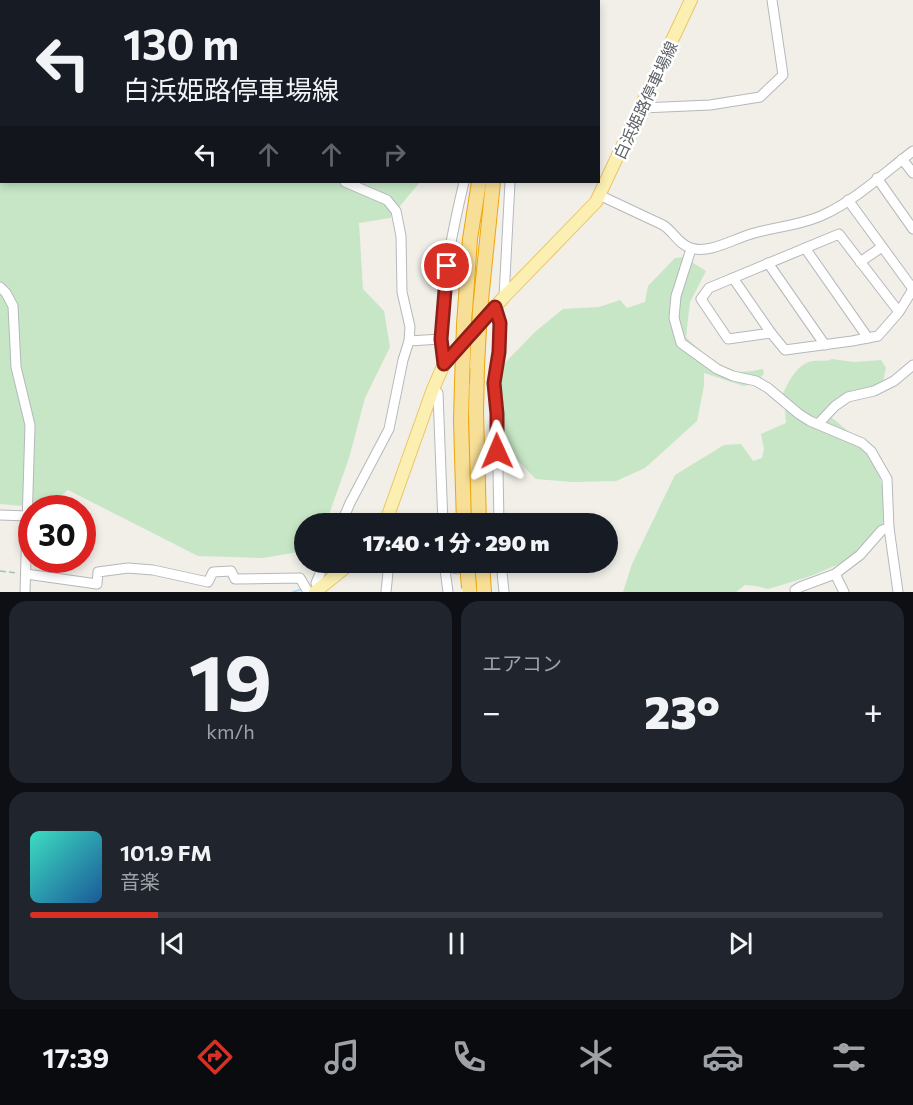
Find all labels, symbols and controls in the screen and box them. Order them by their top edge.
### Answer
text: 130 m [123,17,239,69]
icon: left [24,24,102,102]
street label: 白浜姫路停車場線 [609,38,681,162]
text: 白浜姫路停車場線 [123,73,339,106]
icon: left [189,138,222,171]
icon: ahead [252,138,285,171]
icon: ahead [315,138,348,171]
icon: right [378,138,411,171]
pin [421,240,472,291]
icon: arrive [430,249,463,282]
position arrow [465,419,529,483]
speed limit sign: 30 [18,495,96,573]
text: 17:40 · 1 分 · 290 m [362,529,550,556]
text: 19 [189,632,272,727]
text: エアコン [482,651,562,675]
text: 23° [644,683,720,738]
text: − [482,690,501,731]
text: + [864,690,883,731]
text: km/h [206,719,255,743]
text: 101.9 FM [120,839,212,866]
text: 音楽 [120,869,160,893]
icon: previous [156,927,189,960]
icon: pause [440,927,473,960]
icon: next [724,927,757,960]
icon: directions [194,1036,236,1078]
icon: music [321,1036,363,1078]
icon: phone [448,1036,490,1078]
icon: climate [575,1036,617,1078]
icon: car [702,1036,744,1078]
icon: filters [828,1036,870,1078]
text: 17:39 [42,1041,109,1074]

